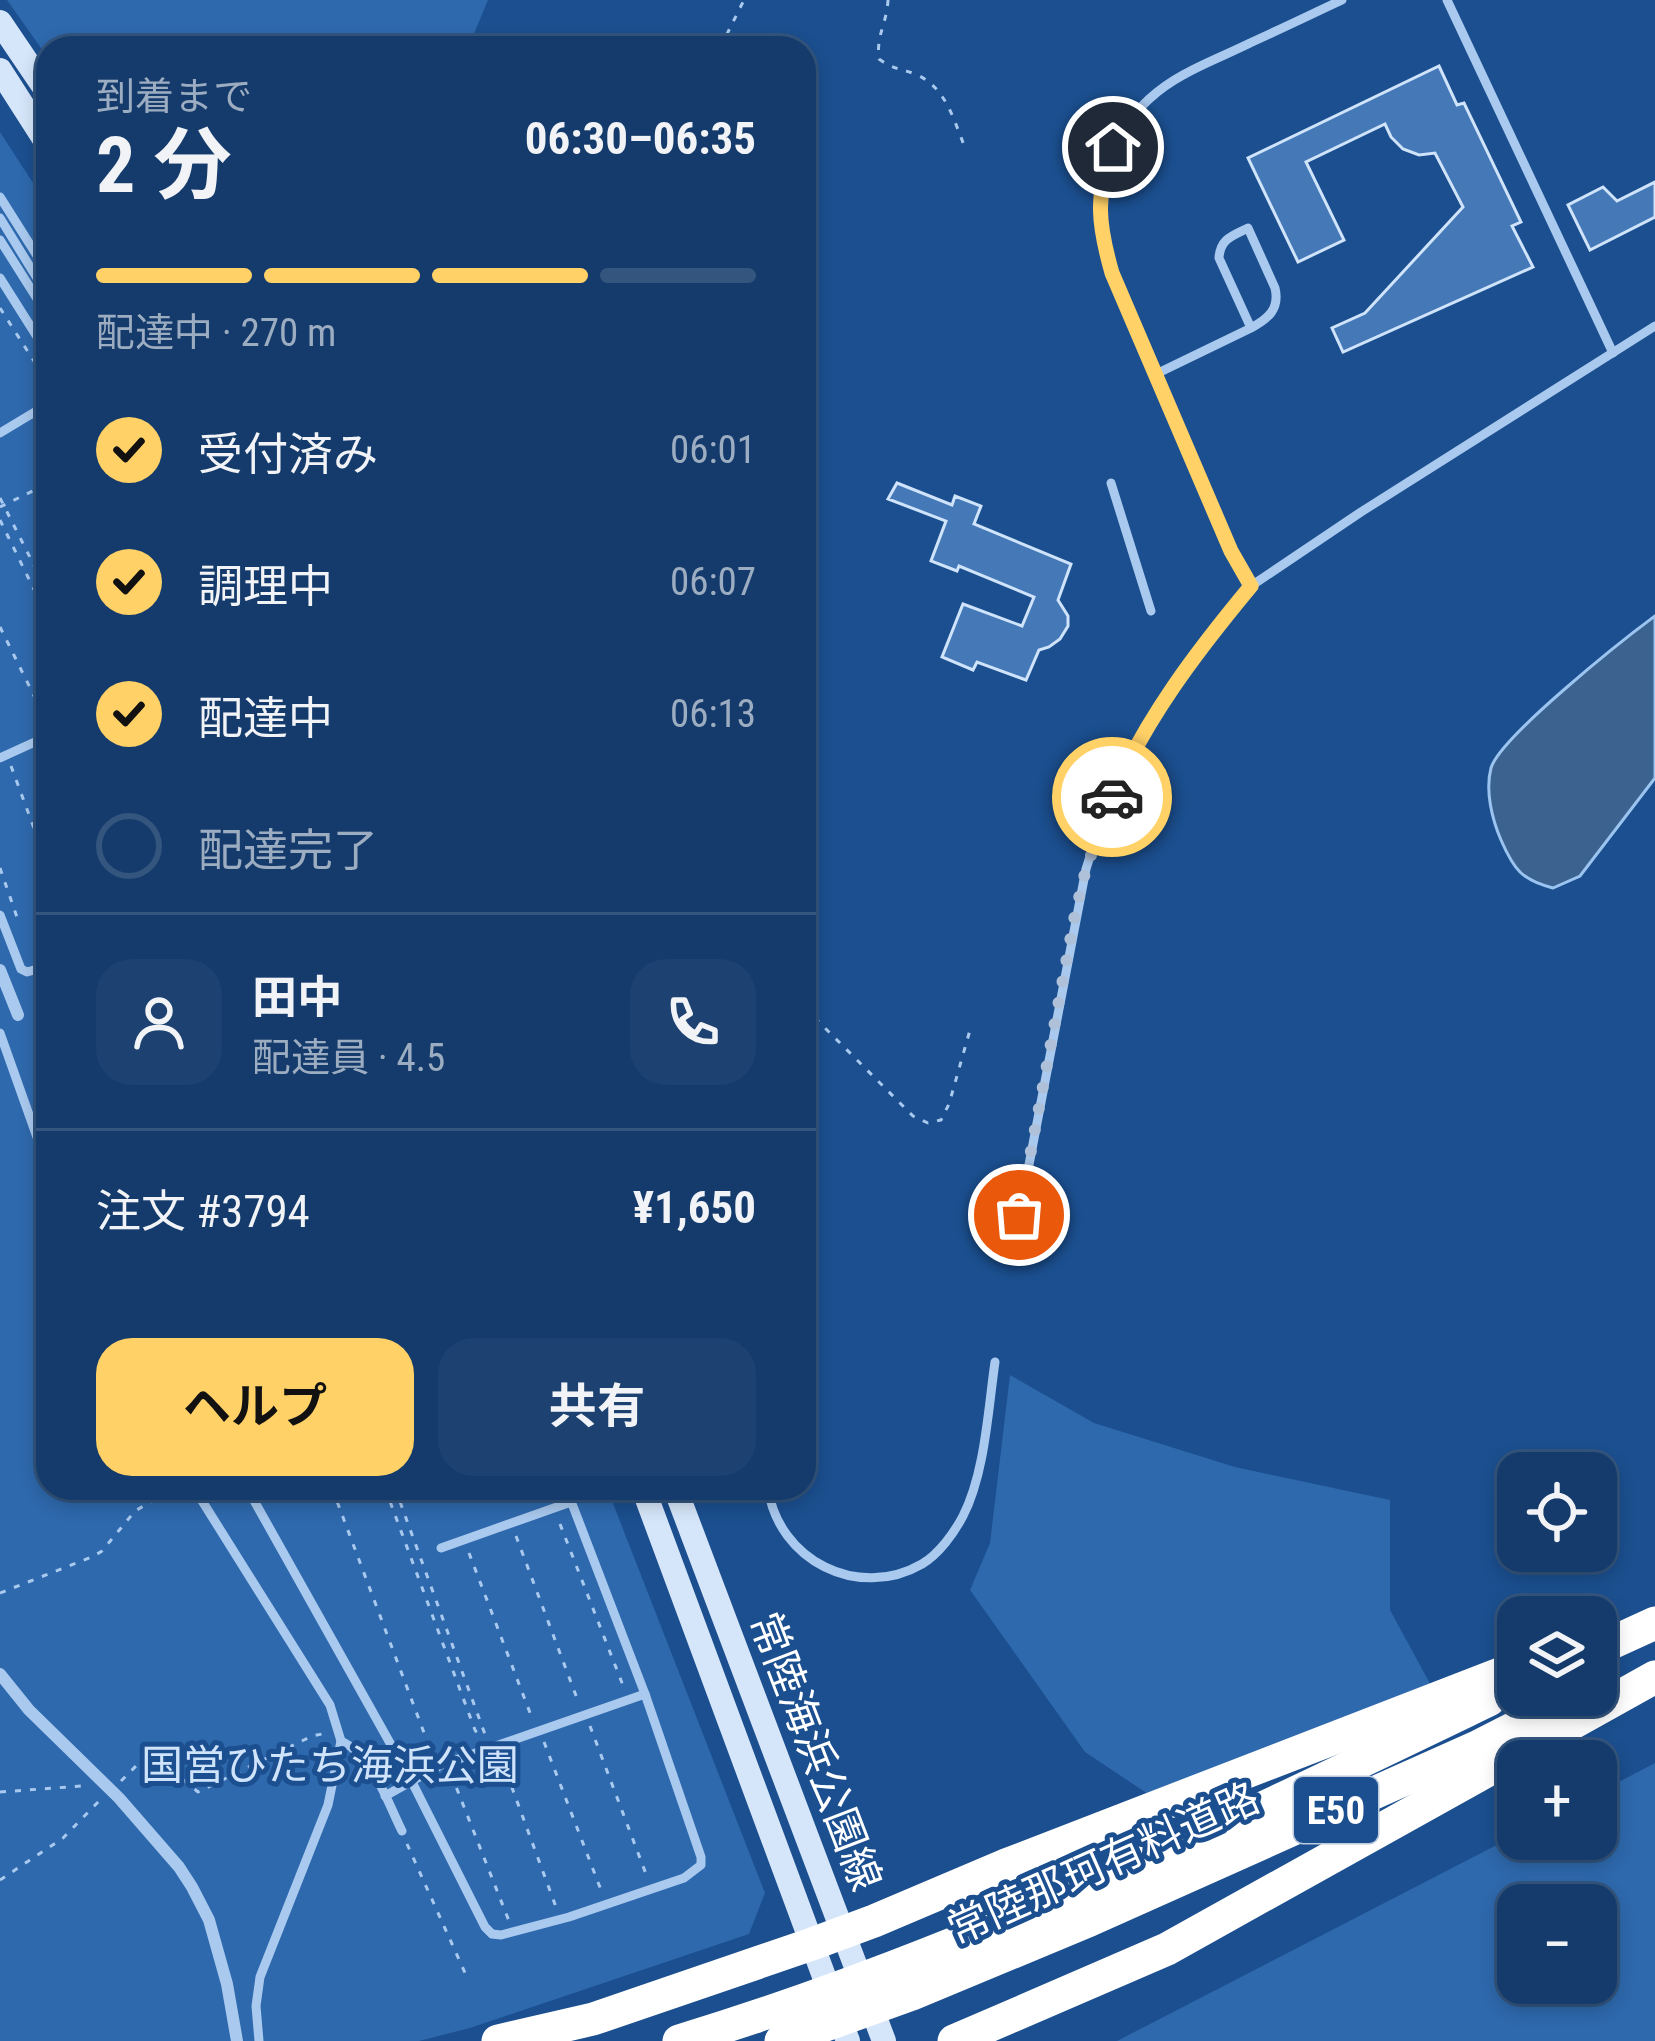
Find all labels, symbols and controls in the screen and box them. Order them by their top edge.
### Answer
text: 到着まで [96,74,252,120]
pin [1062,96,1164,198]
text: 06:30–06:35 [525,112,756,165]
icon: home [1080,114,1146,180]
text: 2 分 [96,120,231,211]
text: 配達中 · 270 m [96,310,336,356]
icon: check [96,417,162,483]
text: 06:01 [670,427,756,473]
text: 受付済み [198,428,378,481]
icon: check [96,549,162,615]
text: 06:07 [670,559,756,605]
text: 調理中 [198,560,333,613]
icon: check [96,681,162,747]
text: 06:13 [670,691,756,737]
text: 配達中 [198,692,333,745]
courier [1052,737,1172,857]
icon: car [1079,764,1145,830]
text: 配達完了 [198,824,378,877]
button: person [96,959,222,1085]
button: phone [630,959,756,1085]
text: 田中 [252,971,342,1024]
text: 配達員 · 4.5 [252,1035,445,1081]
pin [968,1164,1070,1266]
text: ¥1,650 [633,1181,756,1234]
icon: bag [986,1182,1052,1248]
text: 注文 #3794 [96,1185,310,1238]
button: ヘルプ [96,1338,414,1476]
button: 共有 [438,1338,756,1476]
map controls [1497,1452,1617,2004]
button: locate [1497,1452,1617,1572]
button: layers [1497,1596,1617,1716]
street label: 常陸海浜公園線 [740,1605,891,1897]
button: + [1497,1740,1617,1860]
park label: 国営ひたち海浜公園 [141,1741,519,1790]
street label: 常陸那珂有料道路 [940,1773,1267,1954]
road number: E50 [1294,1777,1378,1843]
button: − [1497,1884,1617,2004]

